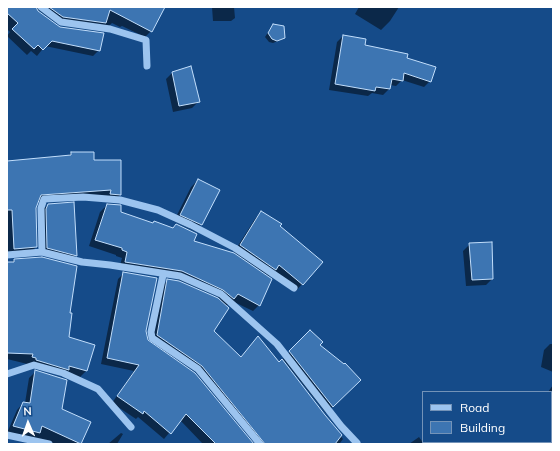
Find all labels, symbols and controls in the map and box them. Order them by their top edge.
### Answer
legend [422,391,552,443]
text: Road [460,400,489,415]
north arrow [8,403,48,443]
text: N [23,404,32,418]
text: Building [460,420,505,435]

